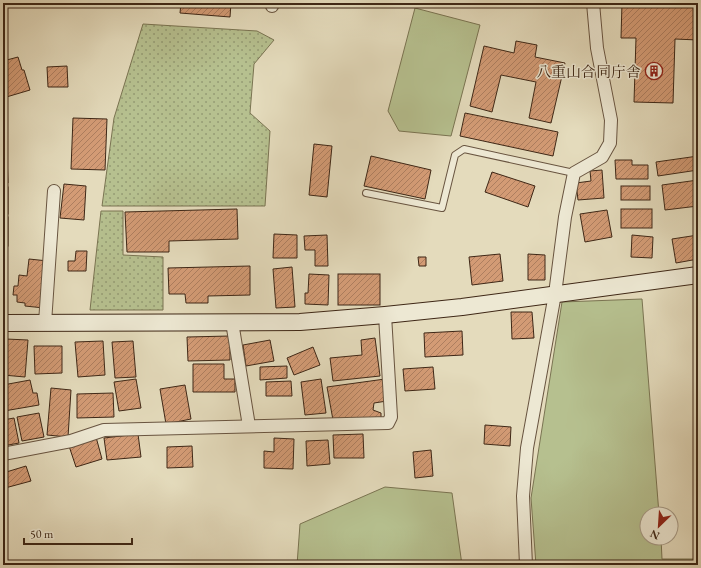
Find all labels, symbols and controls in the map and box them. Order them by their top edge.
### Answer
building icon: 八重山合同庁舎 [644,61,664,81]
place label: 八重山合同庁舎 [536,62,641,81]
north arrow [639,506,679,546]
scale bar [24,520,132,546]
text: 50 m [30,526,54,542]
text: N [648,527,662,543]

